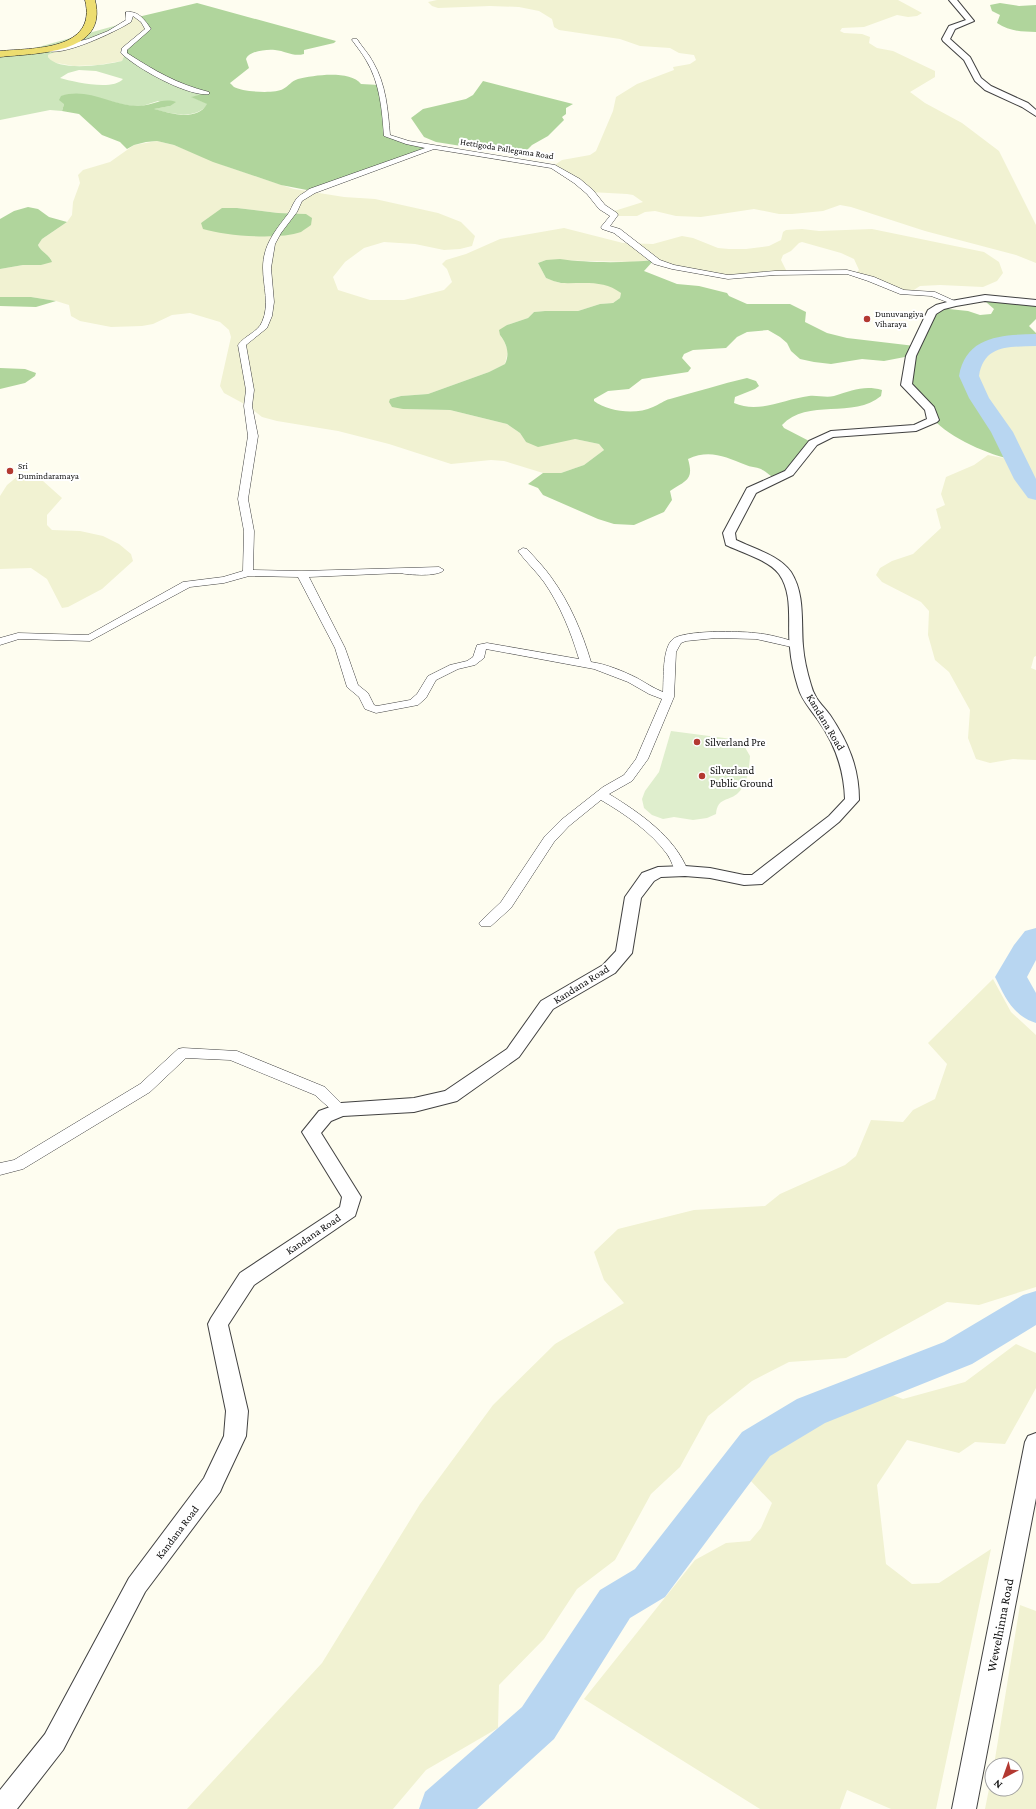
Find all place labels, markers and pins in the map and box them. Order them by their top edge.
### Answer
place label: Dunuvangiya Viharaya [875,309,923,329]
marker: Dunuvangiya Viharaya [862,314,872,324]
place label: Sri Dumindaramaya [18,461,79,481]
marker: Sri Dumindaramaya [5,466,15,476]
place label: Silverland Pre [705,736,765,748]
marker: Silverland Pre [692,737,702,747]
place label: Silverland Public Ground [710,764,773,789]
marker: Silverland Public Ground [697,771,707,781]

